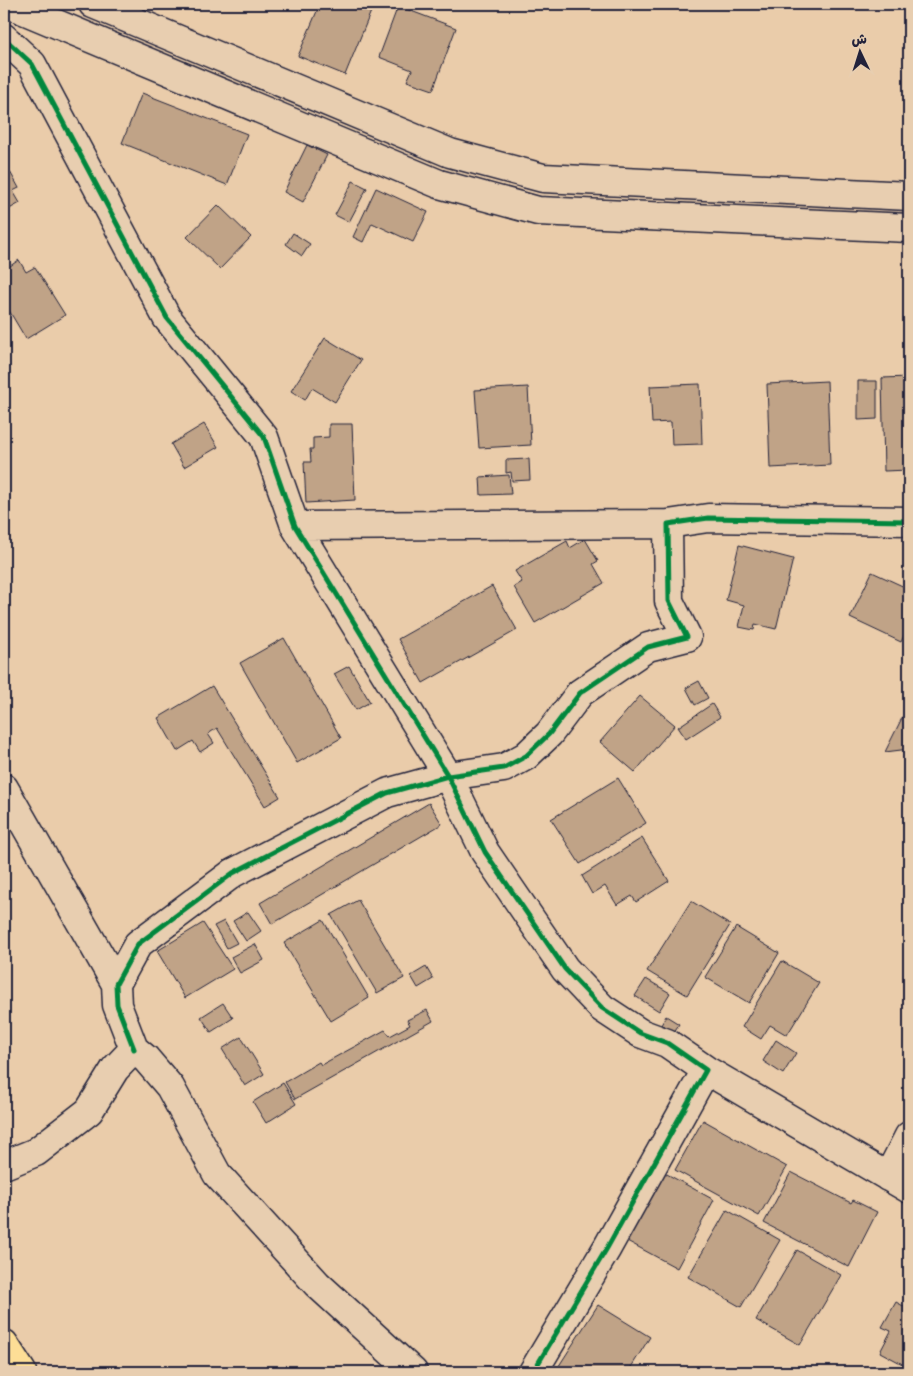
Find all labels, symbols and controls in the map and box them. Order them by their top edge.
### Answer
north arrow [836,28,886,78]
text: ش [851,29,867,49]

